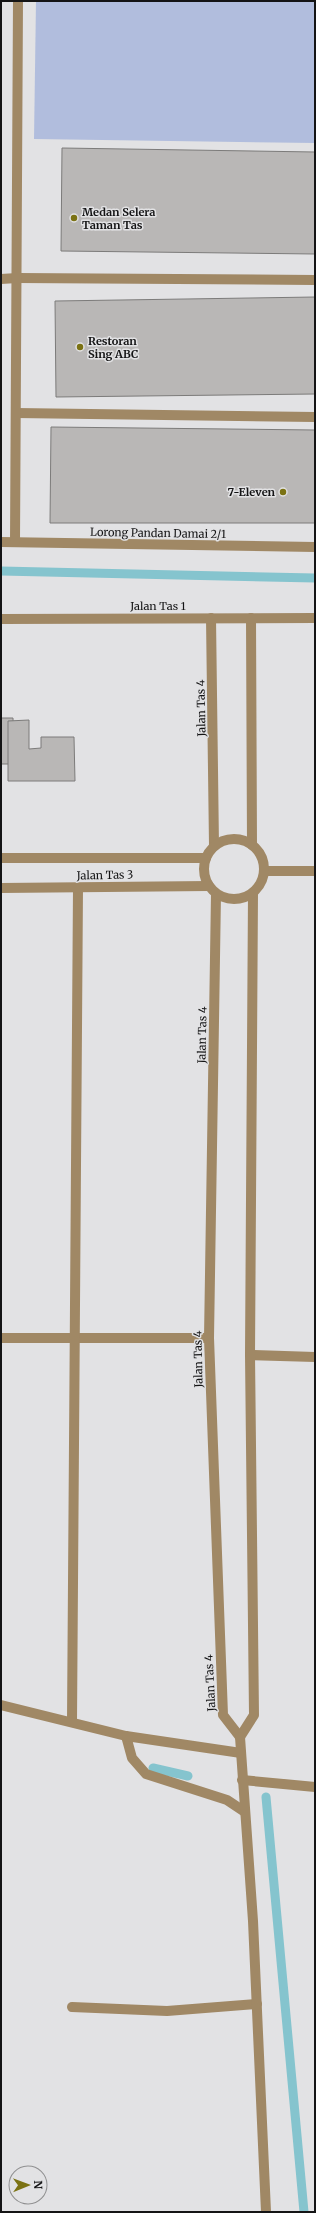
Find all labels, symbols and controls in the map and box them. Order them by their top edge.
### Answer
place label: Medan Selera Taman Tas [82,205,156,232]
marker: Medan Selera Taman Tas [69,213,79,223]
place label: Restoran Sing ABC [88,334,138,361]
marker: Restoran Sing ABC [75,342,85,352]
place label: 7-Eleven [228,485,276,499]
marker: 7-Eleven [278,487,288,497]
street label: Lorong Pandan Damai 2/1 [90,525,226,541]
street label: Jalan Tas 1 [129,599,186,613]
street label: Jalan Tas 4 [193,679,209,738]
street label: Jalan Tas 3 [76,868,133,883]
street label: Jalan Tas 4 [194,1006,210,1065]
street label: Jalan Tas 4 [190,1330,206,1389]
street label: Jalan Tas 4 [202,1654,219,1713]
north arrow [8,2165,48,2205]
text: N [31,2180,45,2190]

